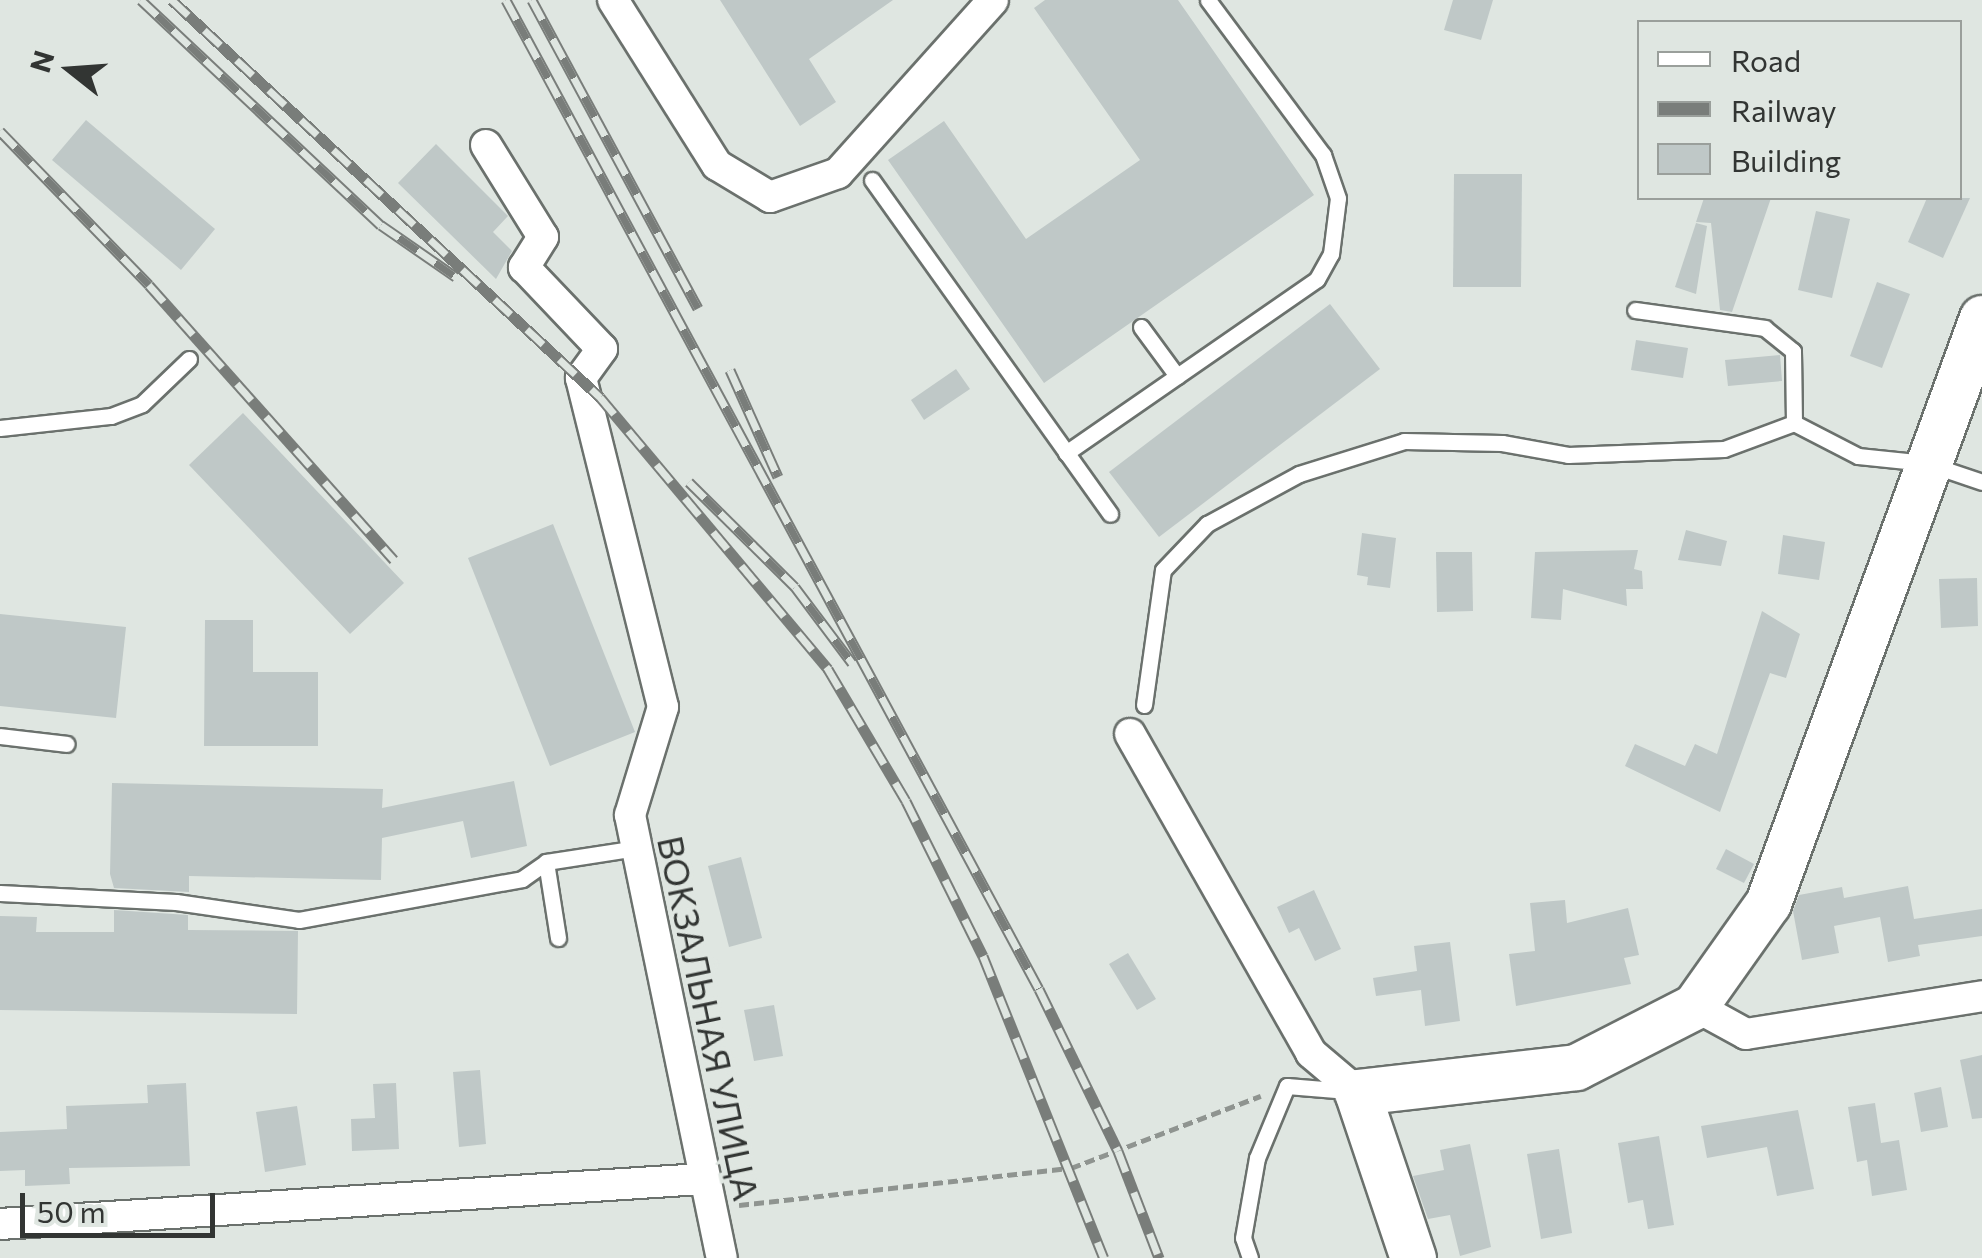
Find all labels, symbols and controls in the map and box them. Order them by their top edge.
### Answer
north arrow [20,20,120,120]
legend [1637,20,1962,200]
text: Road [1731,41,1801,78]
text: N [22,46,61,76]
text: Railway [1731,91,1837,128]
text: Building [1731,141,1841,178]
street label: ВОКЗАЛЬНАЯ УЛИЦА [650,832,768,1204]
scale bar [25,1173,220,1235]
text: 50 m [37,1192,106,1229]

